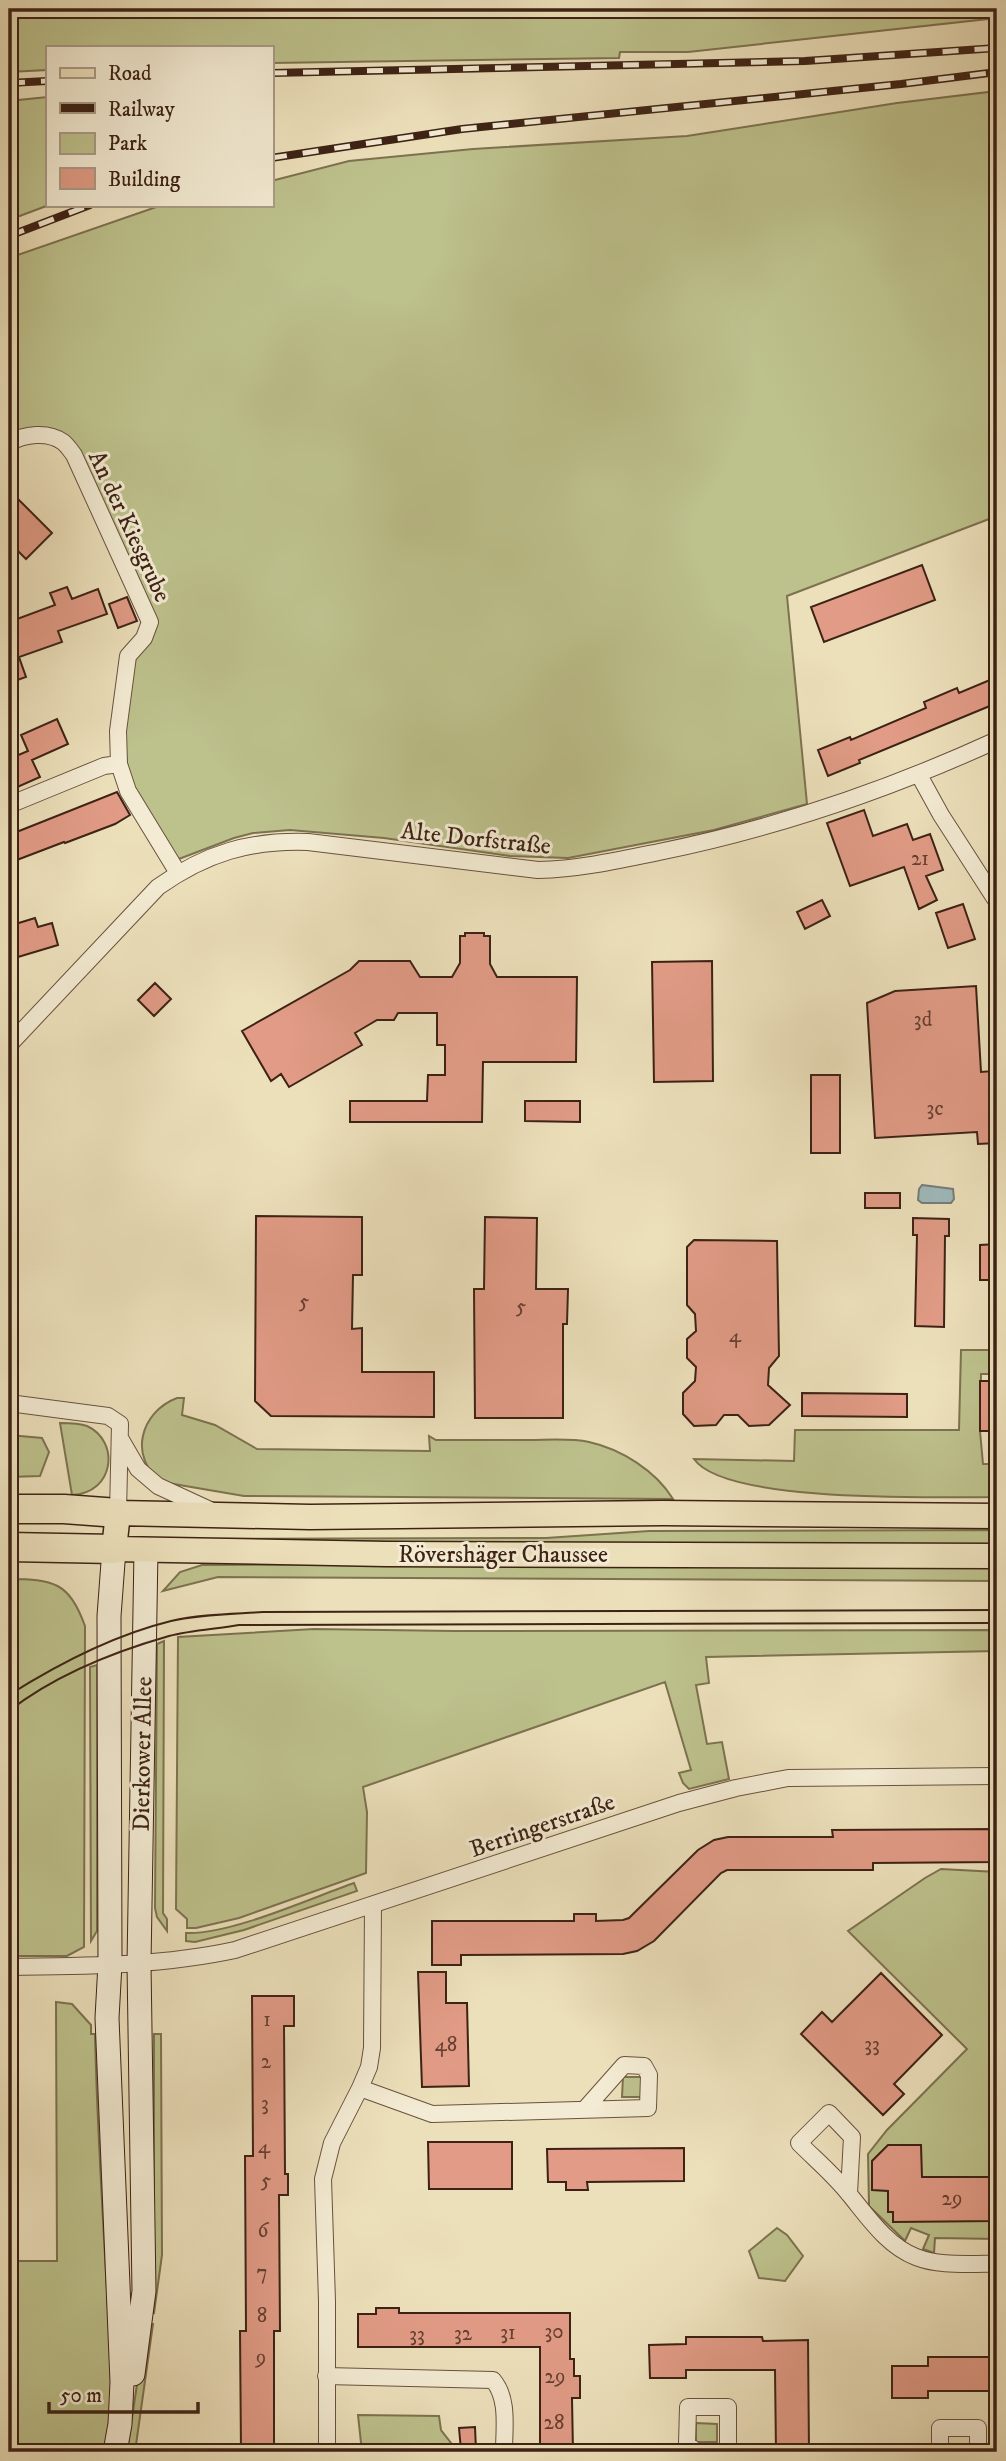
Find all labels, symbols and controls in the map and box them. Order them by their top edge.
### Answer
legend [46,46,273,206]
text: Road [108,61,152,87]
text: Railway [108,97,176,123]
text: Park [108,131,148,157]
text: Building [108,167,181,193]
street label: An der Kiesgrube [81,446,177,607]
street label: Alte Dorfstraße [399,816,552,862]
house number: 21 [911,846,929,872]
house number: 3d [914,1007,933,1033]
house number: 3c [927,1096,943,1122]
house number: 5 [299,1289,309,1315]
house number: 5 [516,1294,526,1320]
house number: 4 [729,1323,742,1349]
street label: Rövershäger Chaussee [398,1540,608,1570]
street label: Dierkower Allee [127,1676,159,1832]
street label: Berringerstraße [466,1787,619,1865]
house number: 1 [263,2007,271,2033]
house number: 48 [435,2032,457,2058]
house number: 33 [864,2032,880,2058]
house number: 2 [261,2049,272,2075]
house number: 3 [261,2091,269,2117]
house number: 4 [258,2134,271,2160]
house number: 5 [261,2168,271,2194]
house number: 29 [942,2186,962,2212]
house number: 6 [258,2218,270,2244]
house number: 7 [256,2260,268,2286]
house number: 8 [257,2303,267,2329]
house number: 30 [544,2319,564,2345]
house number: 31 [500,2320,516,2346]
house number: 32 [454,2321,473,2347]
house number: 33 [409,2322,425,2348]
house number: 9 [255,2345,266,2371]
house number: 29 [545,2364,565,2390]
scale bar [49,2370,198,2414]
text: 50 m [60,2383,102,2409]
house number: 28 [544,2410,564,2436]

